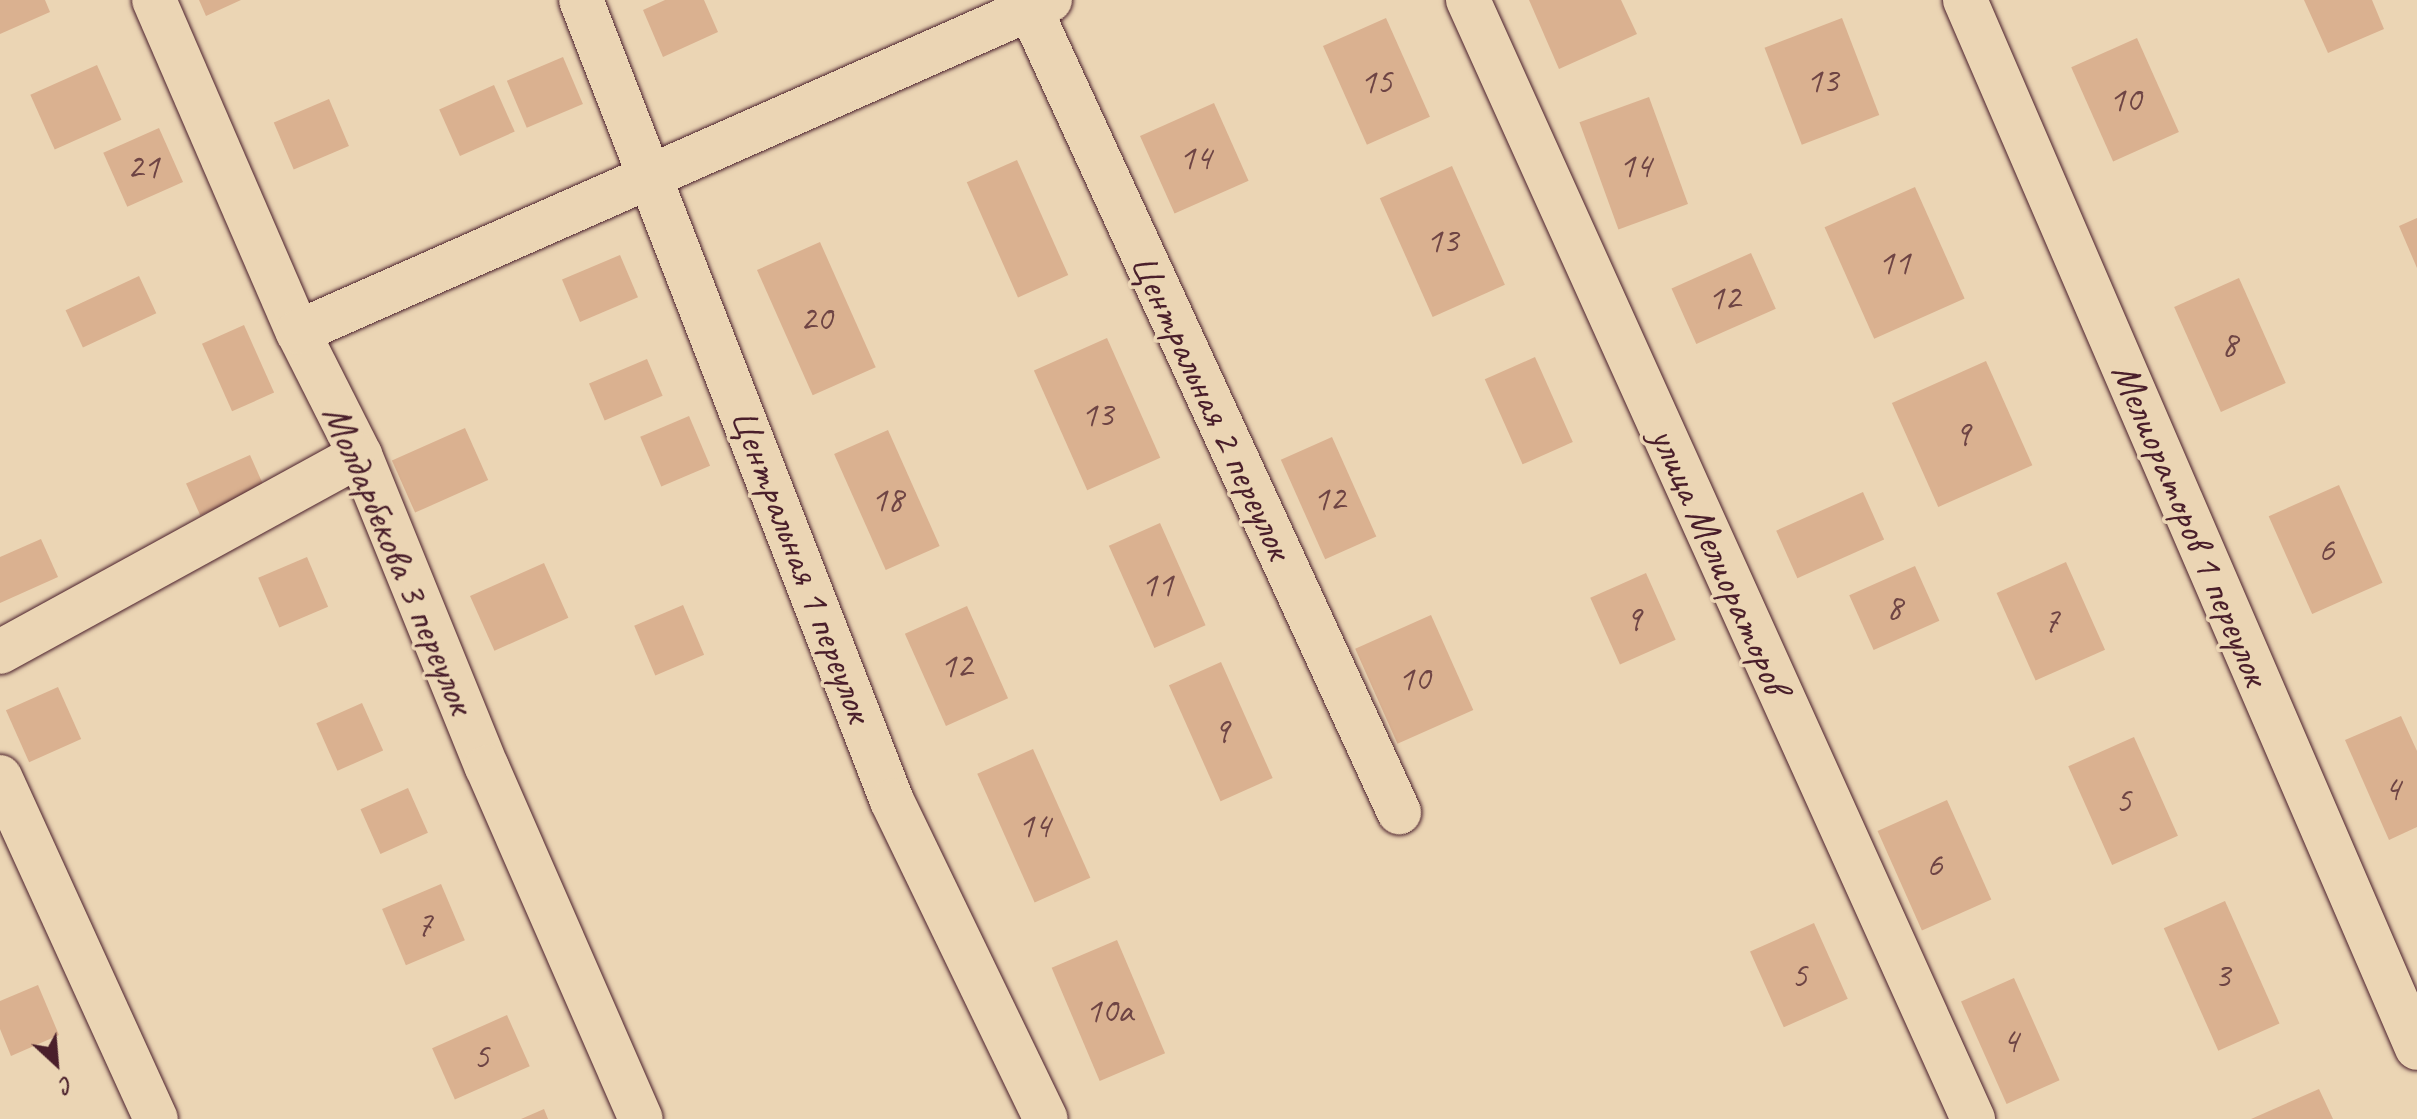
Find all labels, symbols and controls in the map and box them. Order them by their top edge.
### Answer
house number: 13 [1806,59,1838,103]
house number: 15 [1360,60,1392,104]
house number: 10 [2109,78,2141,122]
house number: 14 [1179,136,1211,180]
house number: 14 [1619,144,1651,188]
house number: 21 [127,145,159,189]
house number: 13 [1426,219,1458,263]
house number: 11 [1878,241,1910,285]
street label: Центральная 2 переулок [1120,246,1304,566]
house number: 12 [1708,276,1740,320]
house number: 20 [800,297,832,341]
house number: 8 [2221,323,2237,367]
street label: Мелиораторов 1 переулок [2101,356,2281,692]
house number: 13 [1081,393,1113,437]
street label: Молдарбекова 3 переулок [312,397,486,721]
street label: Центральная 1 переулок [720,402,884,728]
house number: 9 [1954,412,1970,456]
street label: улица Мелиораторов [1640,421,1800,699]
house number: 12 [1313,477,1345,521]
house number: 18 [871,478,903,522]
house number: 6 [2318,528,2334,572]
house number: 11 [1141,563,1173,607]
house number: 8 [1886,586,1902,630]
house number: 9 [1625,597,1641,641]
house number: 7 [2043,599,2059,643]
house number: 12 [940,644,972,688]
house number: 10 [1398,657,1430,701]
house number: 9 [1213,709,1229,753]
house number: 4 [2384,767,2400,811]
house number: 5 [2115,779,2131,823]
house number: 14 [1018,804,1050,848]
house number: 6 [1926,843,1942,887]
house number: 7 [416,903,432,947]
house number: 5 [1791,954,1807,998]
house number: 3 [2214,954,2230,998]
house number: 10а [1085,989,1133,1033]
house number: 4 [2002,1019,2018,1063]
north arrow [16,1023,96,1103]
house number: 5 [473,1035,489,1079]
text: С [56,1070,78,1100]

